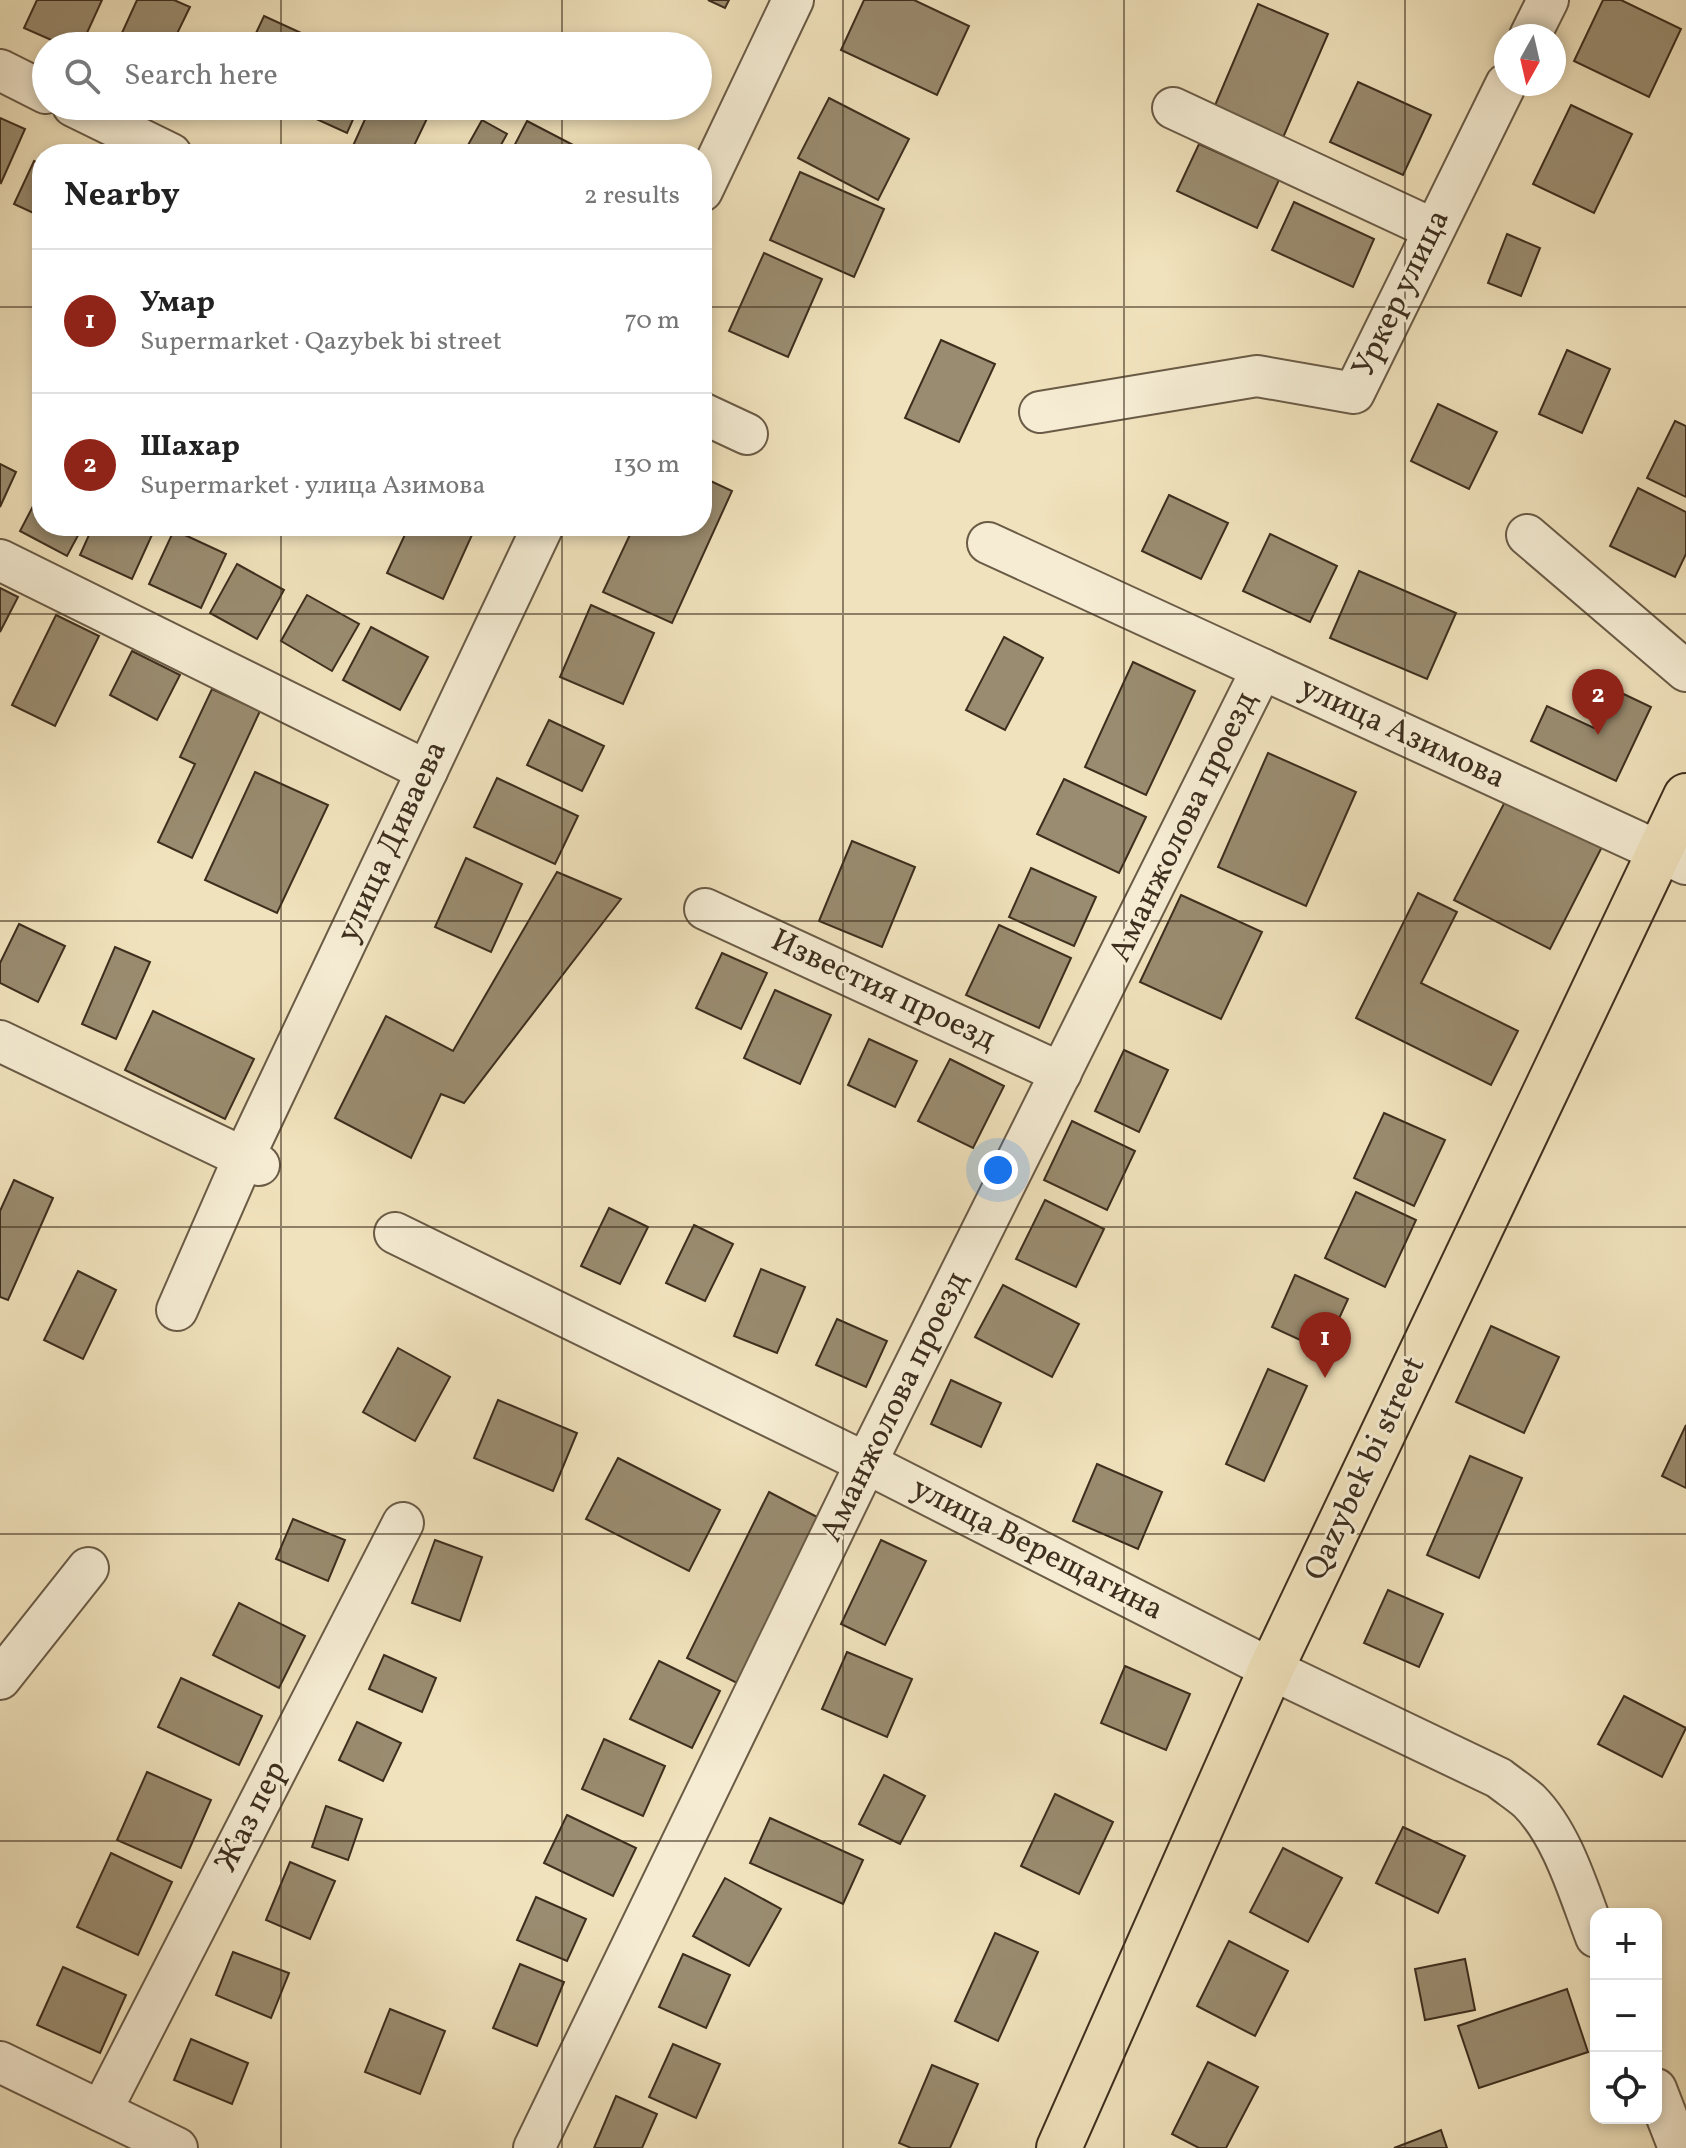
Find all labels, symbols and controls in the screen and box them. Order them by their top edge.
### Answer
north arrow [1494,24,1566,96]
search box [32,32,712,120]
icon: search [60,54,104,98]
text: Search here [124,55,278,97]
text: Nearby [64,173,180,220]
text: 2 results [584,178,680,214]
street label: Уркер улица [1342,203,1462,385]
text: Умар [140,282,215,324]
text: 1 [85,303,95,339]
text: 70 m [625,303,680,339]
text: Supermarket · Qazybek bi street [140,324,502,360]
text: Шахар [140,426,240,468]
text: 2 [83,447,97,483]
text: 130 m [613,447,680,483]
text: Supermarket · улица Азимова [140,468,485,504]
street label: улица Азимова [1292,667,1512,801]
pin: 2 [1572,669,1624,735]
street label: Аманжолова проезд [1099,684,1269,970]
street label: улица Диваева [327,734,459,950]
street label: Известия проезд [763,920,1003,1062]
your location [978,1150,1018,1190]
street label: Аманжолова проезд [810,1264,980,1550]
pin: 1 [1299,1312,1351,1378]
street label: Qazybek bi street [1295,1350,1437,1588]
street label: улица Верещагина [904,1468,1170,1632]
street label: Жаз пер [205,1754,299,1880]
map controls [1590,1908,1662,2124]
button: + [1590,1908,1662,1980]
button: − [1590,1980,1662,2052]
button: locate [1590,2052,1662,2124]

